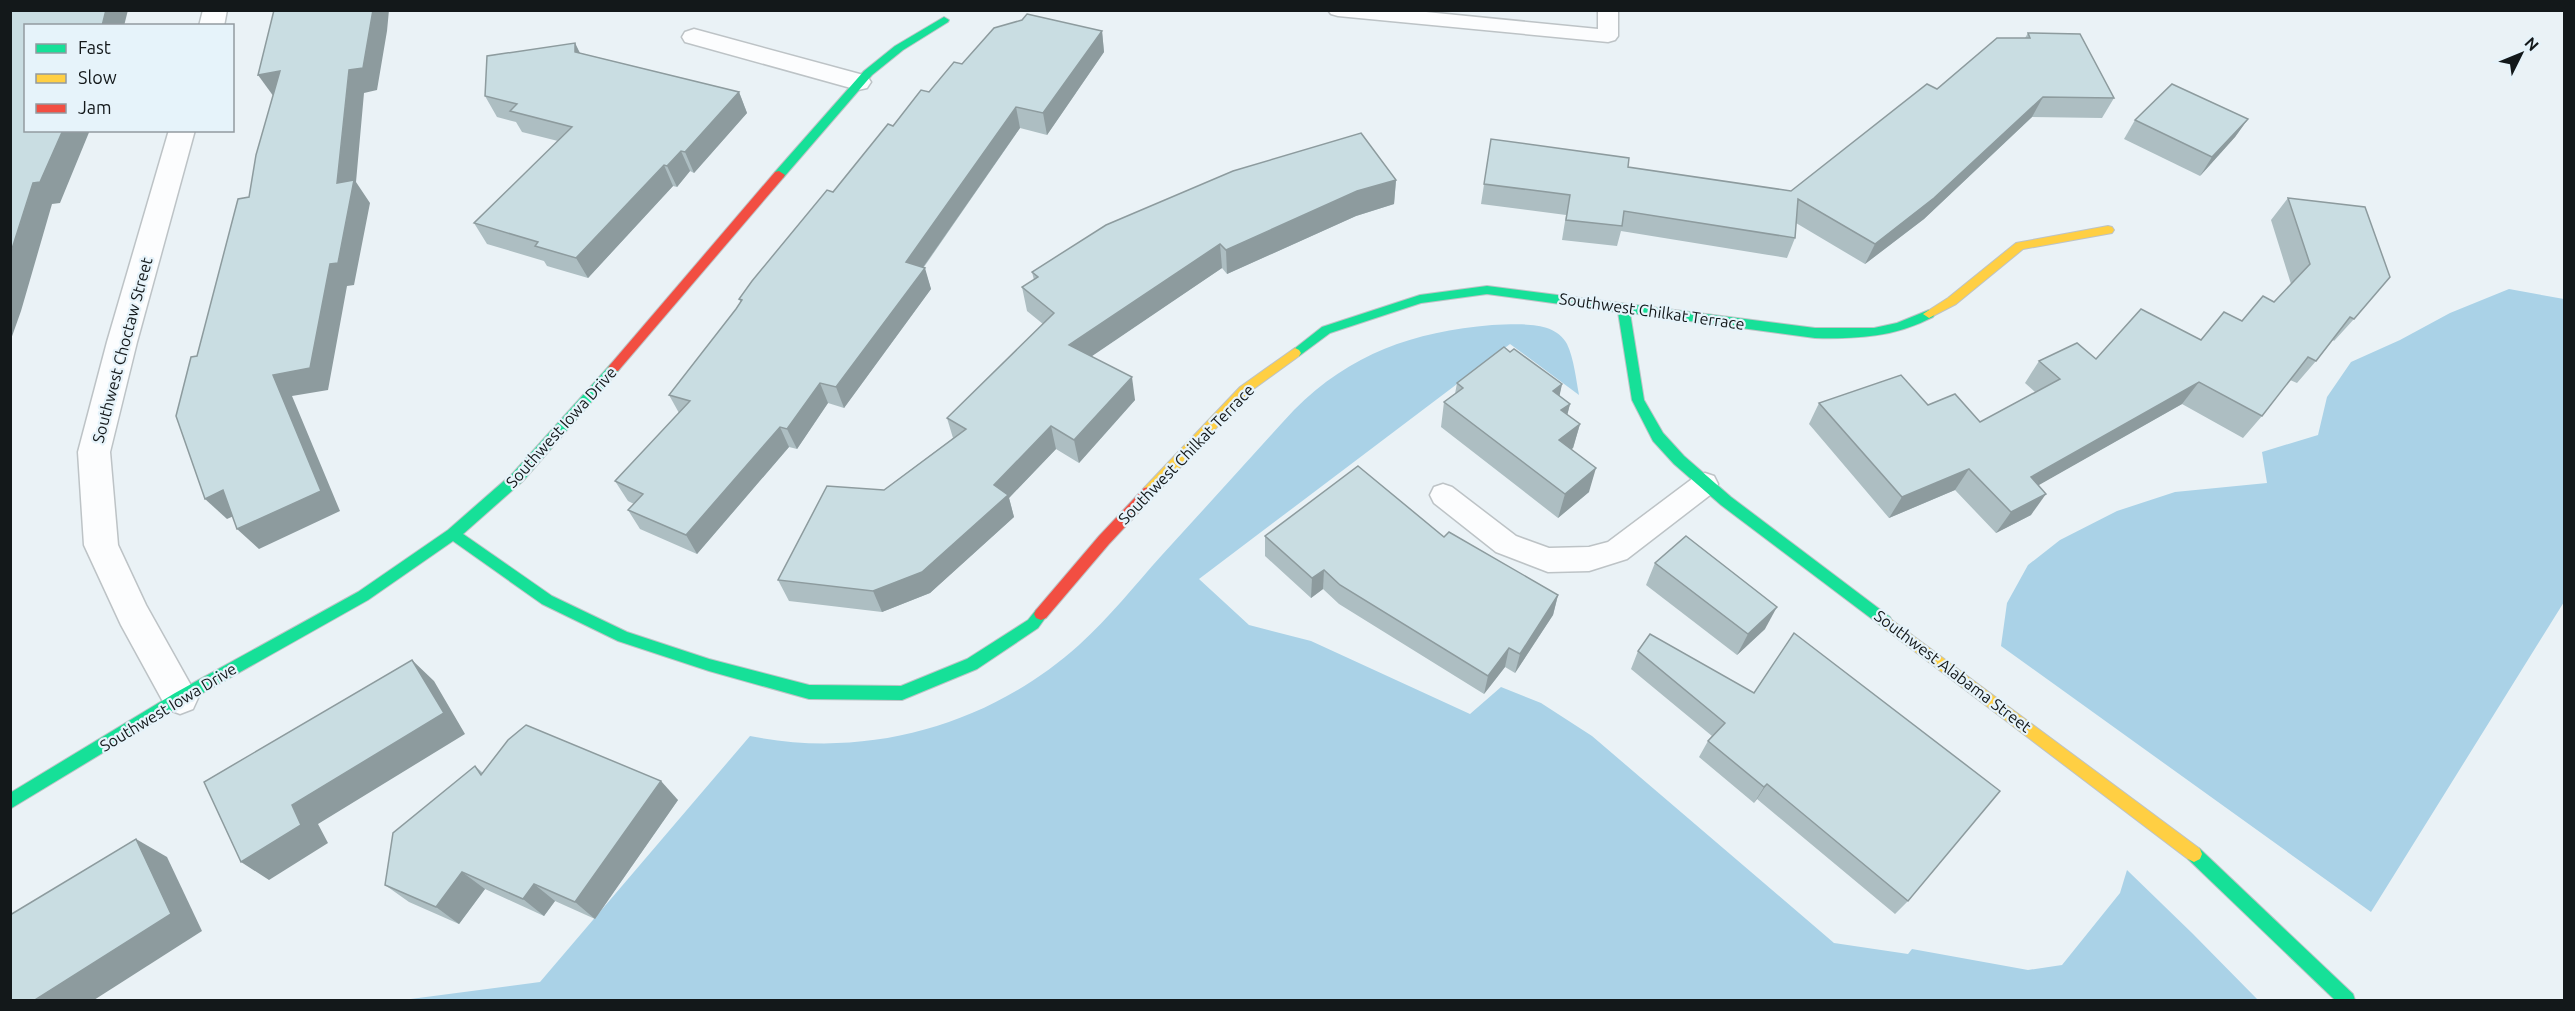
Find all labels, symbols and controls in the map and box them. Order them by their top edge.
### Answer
legend [24,24,234,132]
north arrow [2491,24,2551,84]
text: N [2521,33,2543,54]
text: Fast [78,37,111,57]
text: Slow [78,67,117,87]
text: Jam [78,97,112,117]
street label: Southwest Choctaw Street [89,255,156,445]
street label: Southwest Chilkat Terrace [1558,289,1746,333]
street label: Southwest Iowa Drive [502,363,620,491]
street label: Southwest Chilkat Terrace [1115,380,1257,528]
street label: Southwest Alabama Street [1871,606,2035,736]
street label: Southwest Iowa Drive [97,659,239,755]

